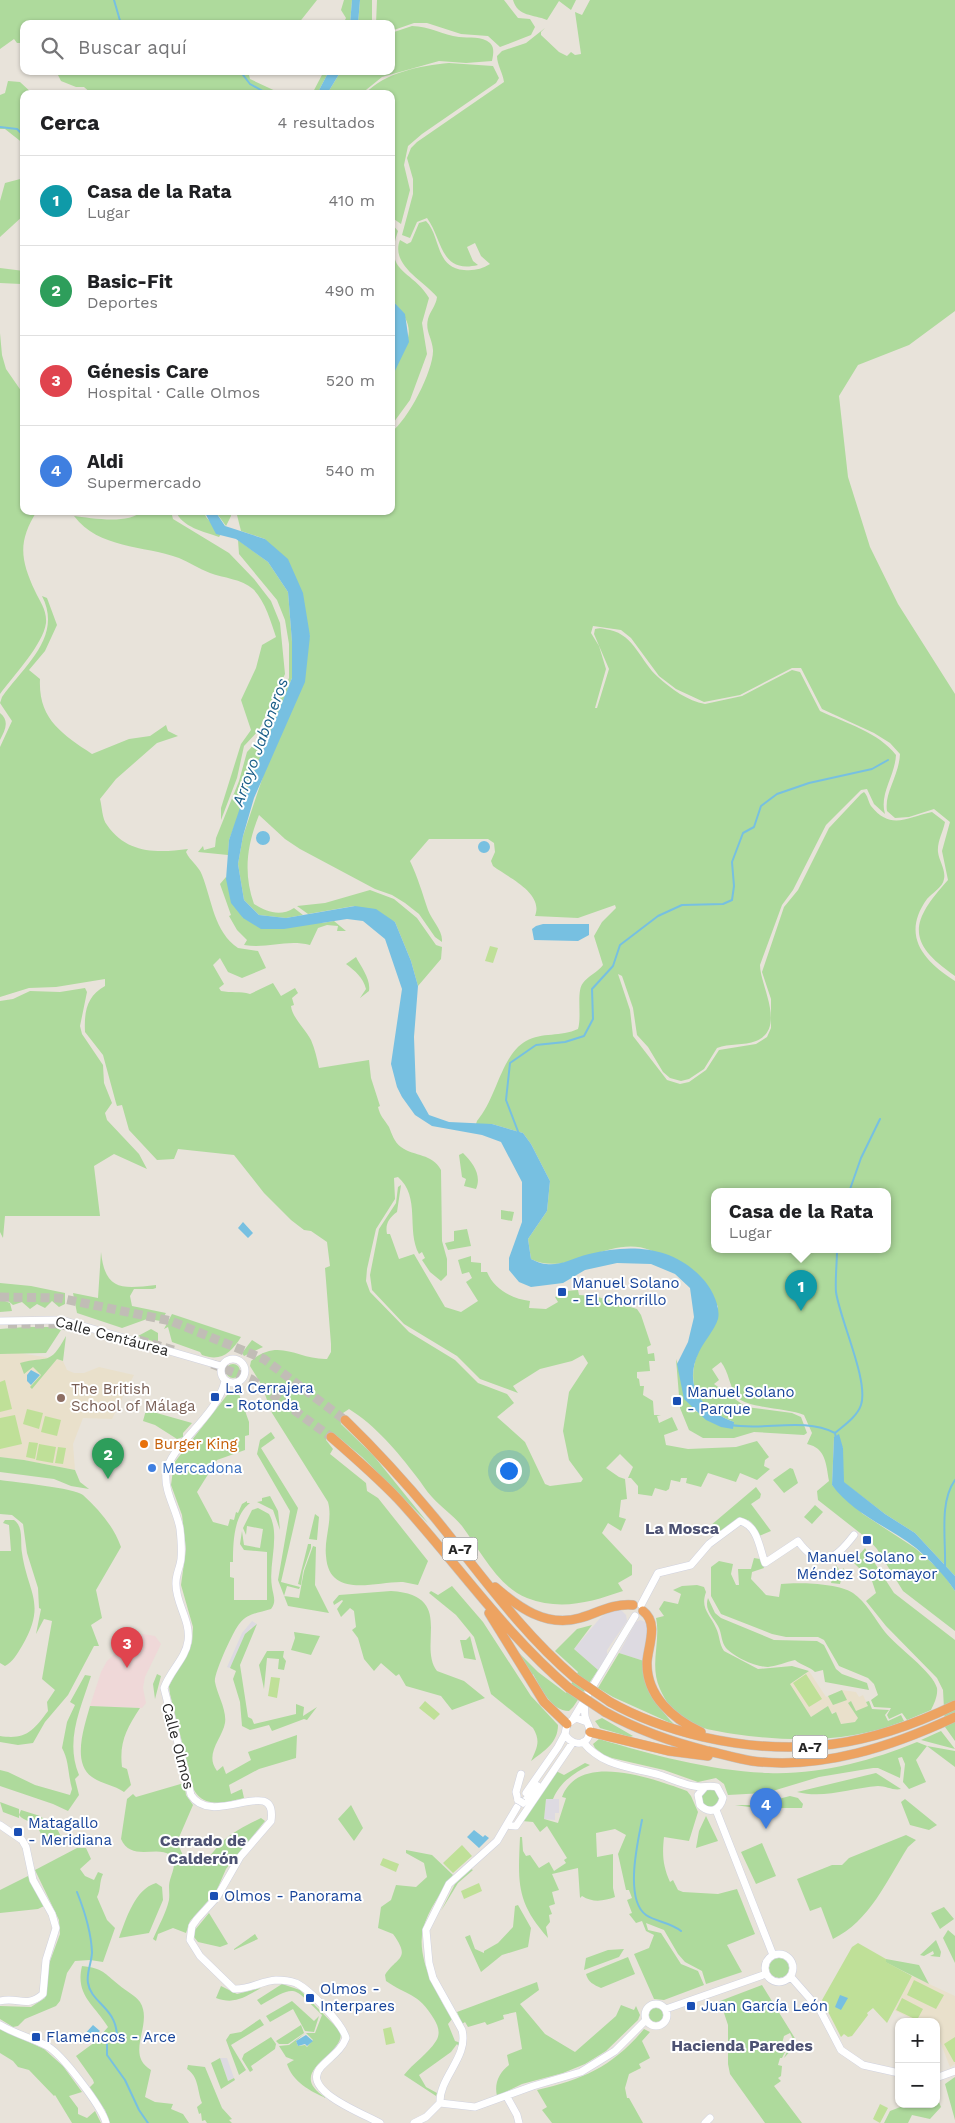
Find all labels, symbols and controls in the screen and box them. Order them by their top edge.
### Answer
search box [20,20,395,75]
icon: search [38,34,66,62]
text: Buscar aquí [78,36,187,59]
text: Cerca [40,110,99,135]
text: 4 resultados [278,113,375,132]
text: Casa de la Rata [87,180,231,203]
text: 1 [53,191,59,210]
text: 410 m [329,191,375,210]
text: Lugar [87,203,130,222]
text: Basic-Fit [87,270,173,293]
text: 2 [51,281,61,300]
text: 490 m [325,281,375,300]
text: Deportes [87,293,158,312]
text: Génesis Care [87,360,209,383]
text: 3 [51,371,61,390]
text: 520 m [326,371,375,390]
text: Hospital · Calle Olmos [87,383,260,402]
text: Aldi [87,450,124,473]
text: 4 [51,461,61,480]
text: 540 m [325,461,375,480]
text: Supermercado [87,473,201,492]
water label: Arroyo Jaboneros [228,675,292,809]
popup [711,1188,891,1253]
text: Casa de la Rata [729,1200,873,1223]
text: Lugar [729,1223,772,1242]
pin: 1 [785,1270,817,1311]
place label: Manuel Solano - El Chorrillo [572,1274,680,1309]
marker: Manuel Solano - El Chorrillo [556,1286,568,1298]
street label: Calle Centáurea [53,1312,171,1360]
place label: La Cerrajera - Rotonda [225,1379,314,1414]
place label: The British School of Málaga [71,1380,196,1415]
place label: Manuel Solano - Parque [687,1383,795,1418]
marker: La Cerrajera - Rotonda [209,1391,221,1403]
marker: The British School of Málaga [55,1392,67,1404]
marker: Manuel Solano - Parque [671,1395,683,1407]
place label: Burger King [154,1435,237,1453]
pin: 2 [92,1438,124,1479]
marker: Burger King [138,1438,150,1450]
your location [496,1458,522,1484]
place label: Mercadona [162,1459,243,1477]
marker: Mercadona [146,1462,158,1474]
district label: La Mosca [645,1519,720,1538]
marker: Manuel Solano - Méndez Sotomayor [861,1534,873,1546]
road number: A-7 [442,1538,478,1560]
place label: Manuel Solano - Méndez Sotomayor [797,1548,937,1583]
pin: 3 [111,1627,143,1668]
street label: Calle Olmos [158,1701,198,1791]
road number: A-7 [792,1735,828,1758]
pin: 4 [750,1788,782,1829]
place label: Matagallo - Meridiana [28,1814,112,1849]
marker: Matagallo - Meridiana [12,1826,24,1838]
district label: Cerrado de Calderón [160,1831,246,1868]
place label: Olmos - Panorama [224,1887,363,1905]
marker: Olmos - Panorama [208,1890,220,1902]
place label: Olmos - Interpares [320,1980,395,2015]
marker: Olmos - Interpares [304,1992,316,2004]
place label: Juan García León [701,1997,828,2015]
marker: Juan García León [685,2000,697,2012]
map controls [895,2018,940,2108]
button: + [895,2018,940,2063]
place label: Flamencos - Arce [46,2028,176,2046]
marker: Flamencos - Arce [30,2031,42,2043]
district label: Hacienda Paredes [671,2036,813,2055]
button: − [895,2063,940,2108]

